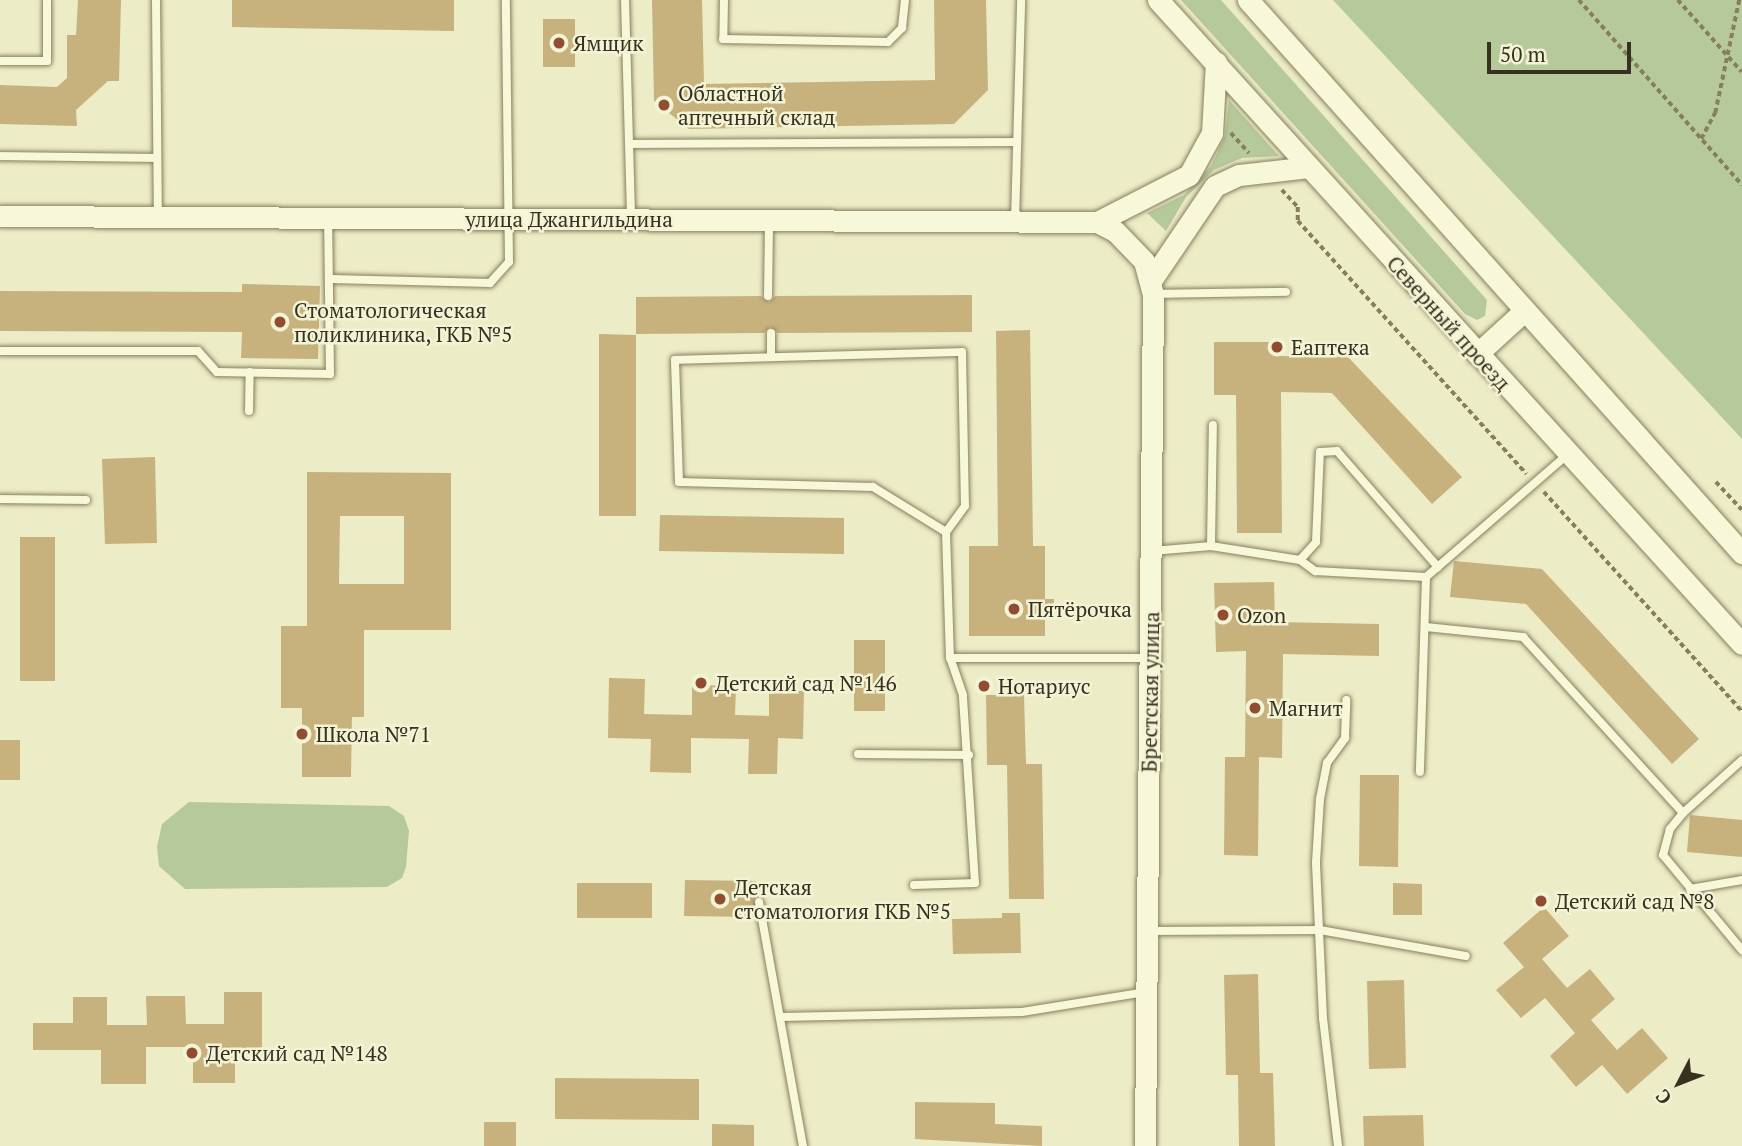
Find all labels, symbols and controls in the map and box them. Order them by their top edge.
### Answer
scale bar [1490,28,1634,72]
place label: Ямщик [573,30,644,56]
marker: Ямщик [551,35,567,51]
text: 50 m [1500,40,1546,68]
place label: Областной аптечный склад [678,80,835,130]
marker: Областной аптечный склад [656,97,672,113]
street label: улица Джангильдина [465,206,673,232]
street label: Северный проезд [1382,250,1516,396]
place label: Стоматологическая поликлиника, ГКБ №5 [294,297,513,347]
marker: Стоматологическая поликлиника, ГКБ №5 [272,314,288,330]
place label: Еаптека [1291,334,1370,360]
marker: Еаптека [1269,339,1285,355]
place label: Пятёрочка [1028,596,1132,622]
marker: Пятёрочка [1006,601,1022,617]
place label: Ozon [1237,602,1286,628]
marker: Ozon [1215,607,1231,623]
street label: Брестская улица [1136,611,1164,773]
place label: Детский сад №146 [715,670,897,696]
place label: Нотариус [998,673,1090,699]
marker: Детский сад №146 [693,675,709,691]
marker: Нотариус [976,678,992,694]
place label: Магнит [1269,695,1343,721]
marker: Магнит [1247,700,1263,716]
place label: Школа №71 [316,721,431,747]
marker: Школа №71 [294,726,310,742]
place label: Детская стоматология ГКБ №5 [734,874,951,924]
place label: Детский сад №8 [1555,888,1714,914]
marker: Детская стоматология ГКБ №5 [712,891,728,907]
marker: Детский сад №8 [1533,893,1549,909]
place label: Детский сад №148 [206,1040,388,1066]
marker: Детский сад №148 [184,1045,200,1061]
north arrow [1644,1048,1714,1118]
text: С [1650,1084,1676,1110]

